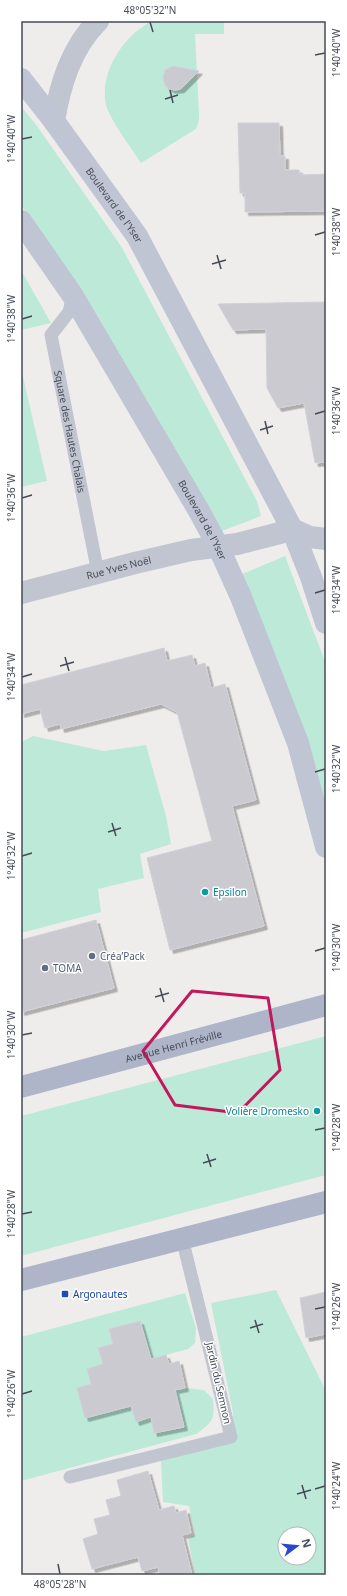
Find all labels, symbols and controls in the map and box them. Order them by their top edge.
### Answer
text: 48°05'32"N [124,3,176,17]
text: 1°40'40"W [329,28,343,77]
text: 1°40'40"W [4,114,18,163]
street label: Boulevard de l'Yser [83,165,146,245]
text: 1°40'38"W [329,207,343,256]
text: 1°40'38"W [4,294,18,343]
street label: Square des Hautes Chalais [51,369,89,494]
text: 1°40'36"W [329,386,343,435]
text: 1°40'36"W [4,473,18,522]
street label: Boulevard de l'Yser [175,477,230,562]
street label: Rue Yves Noël [85,552,152,583]
text: 1°40'34"W [329,565,343,614]
text: 1°40'34"W [4,652,18,701]
text: 1°40'32"W [329,744,343,793]
text: 1°40'32"W [4,831,18,880]
place label: Epsilon [213,885,247,899]
marker: Epsilon [200,887,210,897]
text: 1°40'30"W [329,923,343,972]
place label: Créa’Pack [100,949,146,963]
marker: Créa’Pack [87,951,97,961]
place label: TOMA [53,961,82,975]
marker: TOMA [40,963,50,973]
text: 1°40'30"W [4,1010,18,1059]
street label: Avenue Henri Fréville [124,1026,224,1066]
text: 1°40'28"W [329,1103,343,1152]
place label: Volière Dromesko [226,1104,309,1118]
marker: Volière Dromesko [312,1106,322,1116]
text: 1°40'28"W [4,1189,18,1238]
text: 1°40'26"W [329,1282,343,1331]
place label: Argonautes [73,1287,128,1301]
marker: Argonautes [60,1289,70,1299]
street label: Jardin du Semnon [203,1340,235,1425]
text: 1°40'26"W [4,1369,18,1418]
text: 1°40'24"W [329,1461,343,1510]
north arrow [277,1526,317,1566]
text: N [299,1537,316,1549]
text: 48°05'28"N [34,1577,86,1591]

